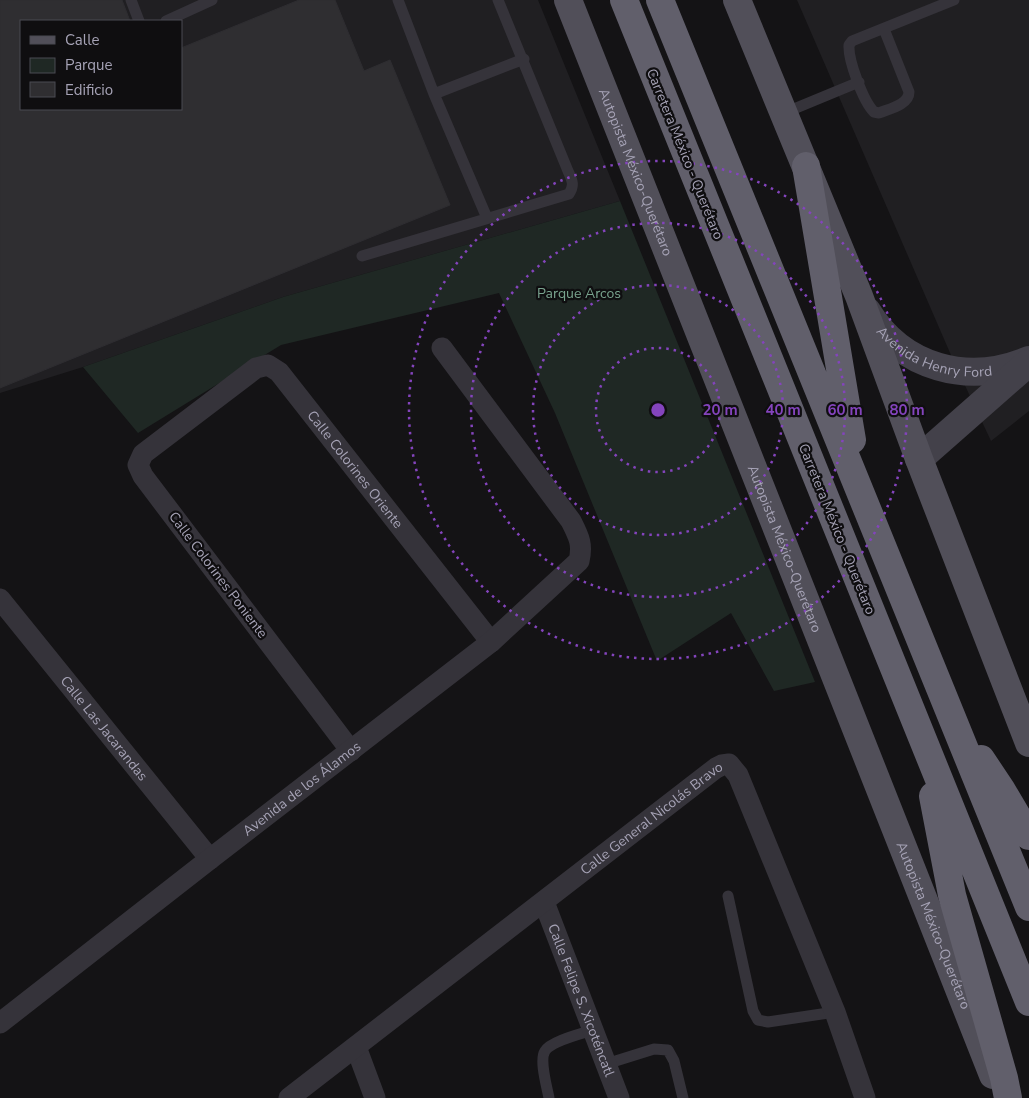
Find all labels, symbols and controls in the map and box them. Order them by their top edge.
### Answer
legend [20,20,182,110]
text: Calle [65,30,100,50]
text: Parque [65,55,113,75]
street label: Carretera México - Querétaro [642,66,728,243]
text: Edificio [65,80,113,100]
street label: Autopista México-Querétaro [594,86,678,259]
park label: Parque Arcos [537,284,621,303]
street label: Avenida Henry Ford [872,322,993,381]
text: 20 m [702,400,738,420]
text: 40 m [765,400,801,420]
text: 60 m [827,400,863,420]
text: 80 m [889,400,925,420]
centre of rings [649,401,667,419]
street label: Calle Colorines Oriente [303,406,408,532]
street label: Carretera México - Querétaro [794,441,880,618]
street label: Autopista México-Querétaro [743,462,827,635]
street label: Calle Colorines Poniente [164,508,272,642]
street label: Calle Las Jacarandas [56,672,153,785]
street label: Avenida de los Álamos [238,737,365,840]
street label: Calle General Nicolás Bravo [576,757,726,879]
street label: Autopista México-Querétaro [892,839,976,1012]
street label: Calle Felipe S. Xicoténcatl [544,921,620,1080]

